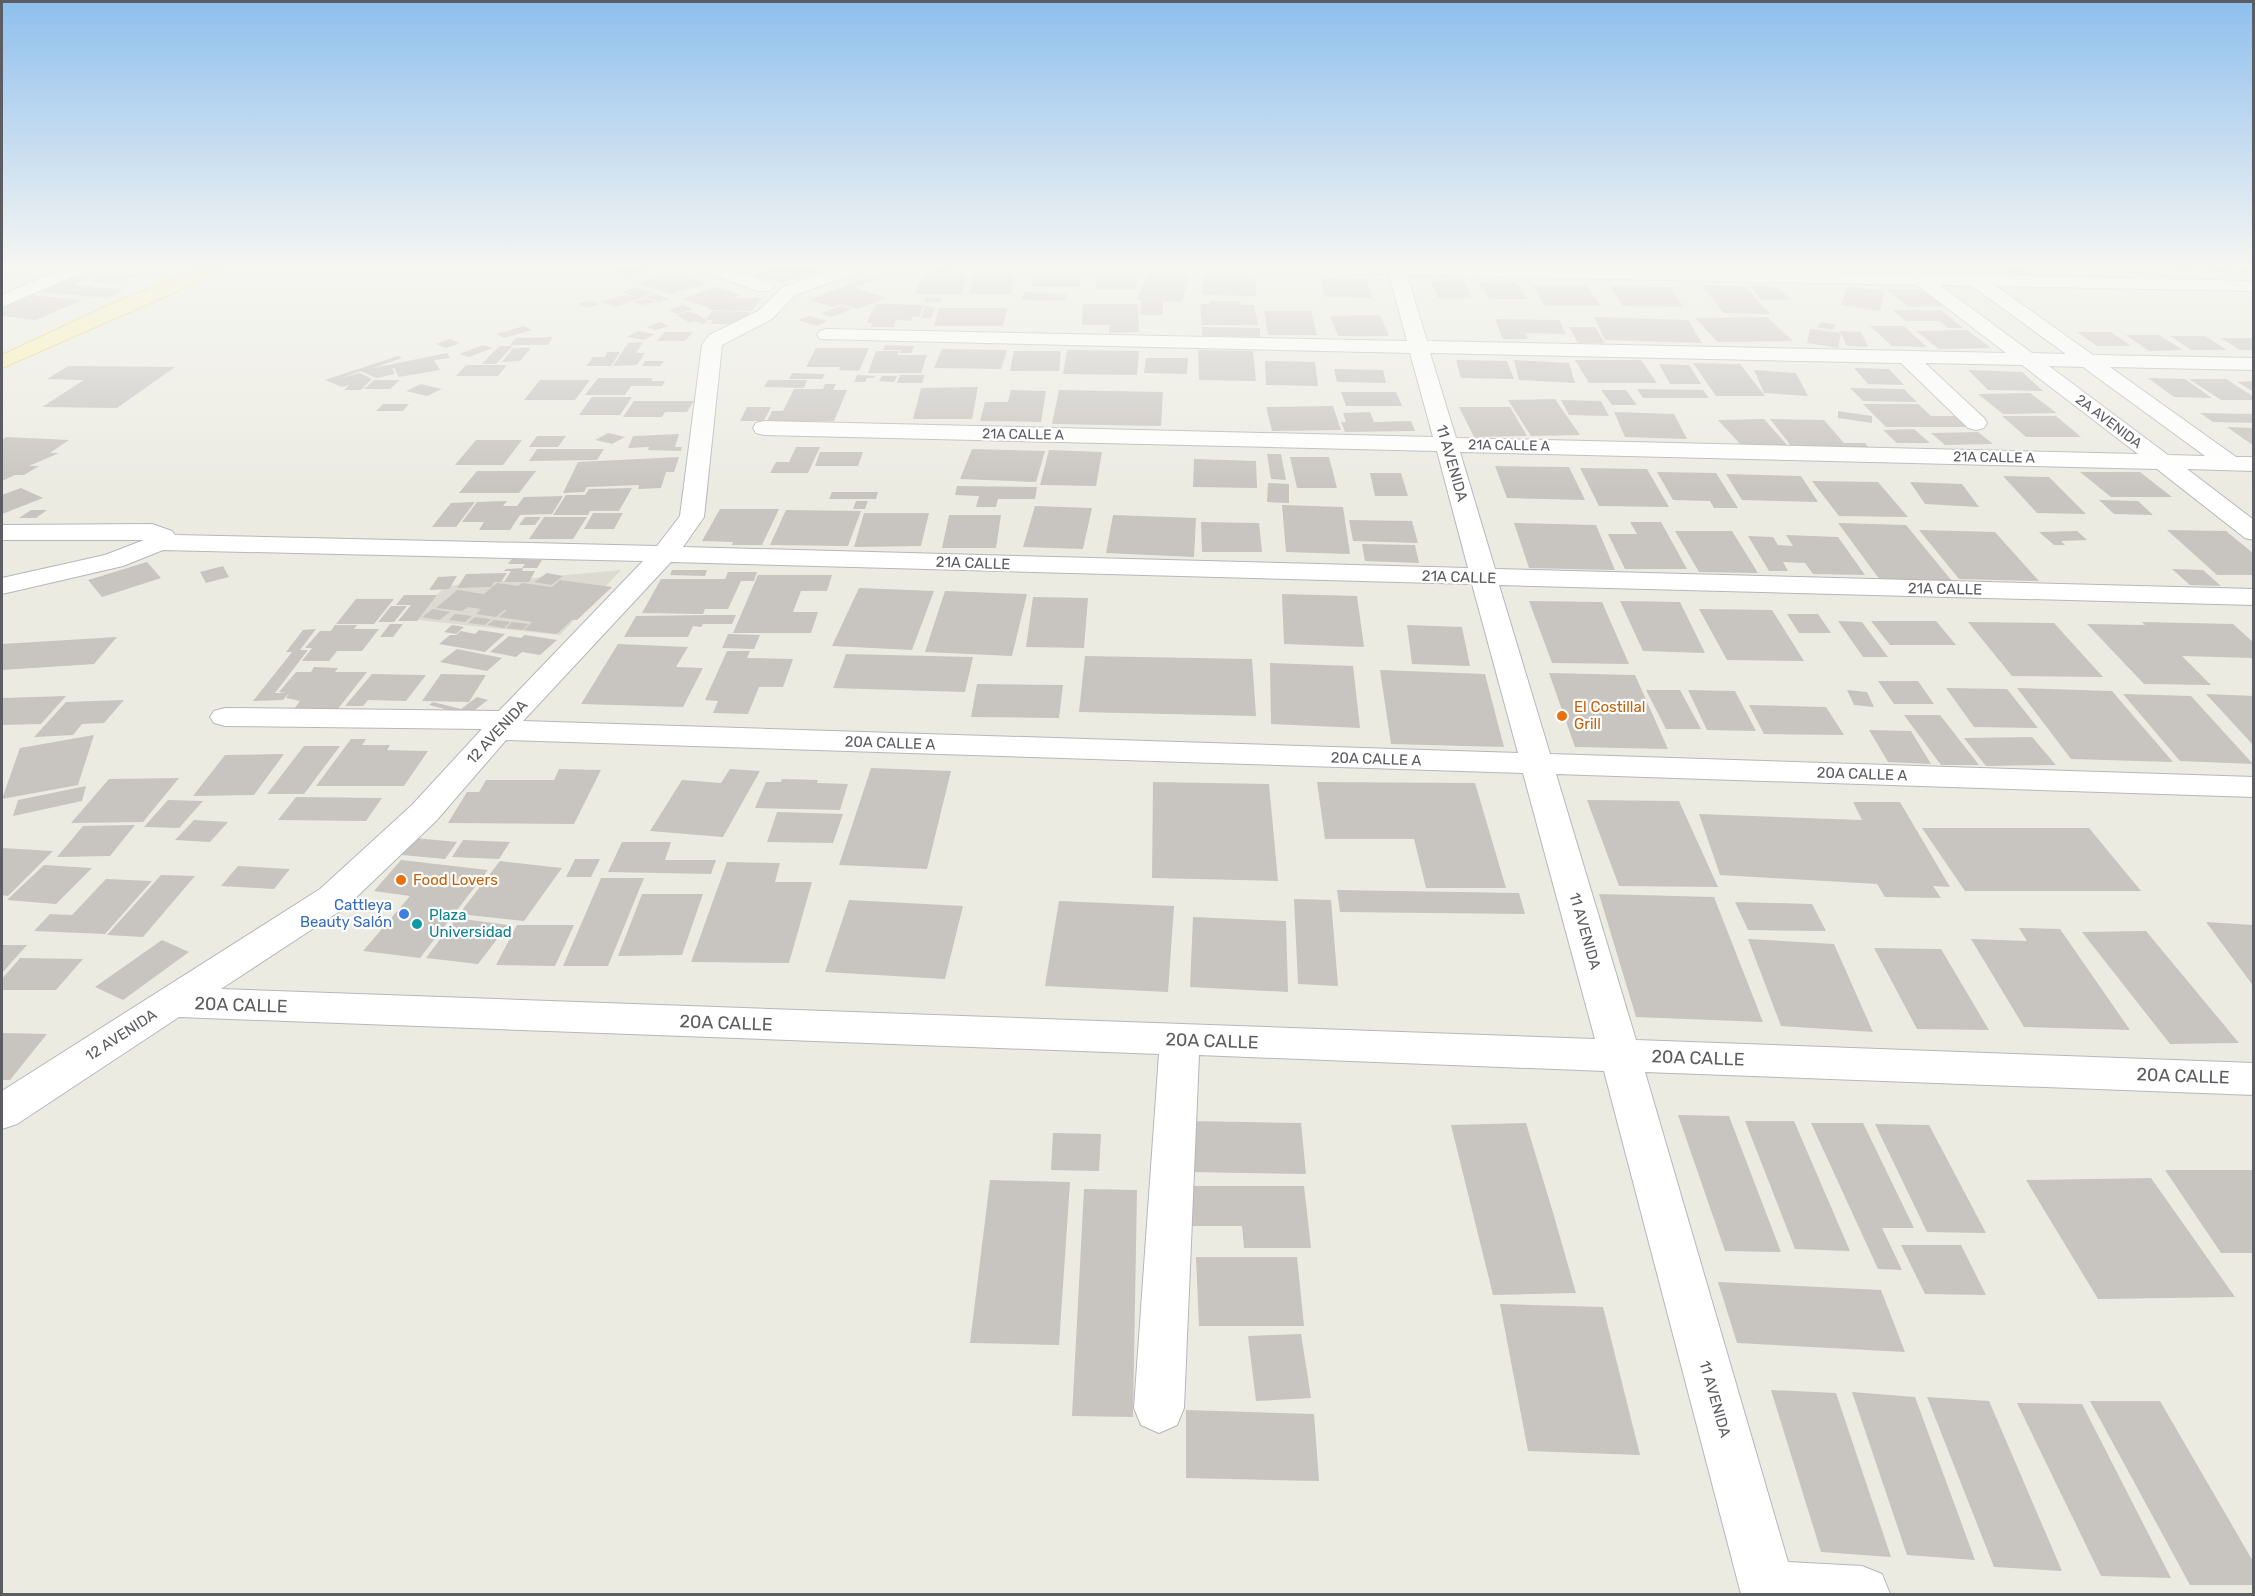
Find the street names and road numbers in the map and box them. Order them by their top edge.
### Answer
street label: 2A AVENIDA [2072,391,2146,452]
street label: 11 AVENIDA [1432,423,1472,503]
street label: 21A CALLE A [982,425,1065,444]
street label: 21A CALLE A [1468,436,1551,455]
street label: 21A CALLE A [1953,448,2036,467]
street label: 21A CALLE [935,553,1011,573]
street label: 21A CALLE [1421,567,1497,587]
street label: 21A CALLE [1908,579,1982,599]
street label: 12 AVENIDA [463,696,531,768]
street label: 20A CALLE A [844,732,936,754]
street label: 20A CALLE A [1330,748,1422,770]
street label: 20A CALLE A [1816,763,1908,785]
street label: 11 AVENIDA [1565,891,1605,971]
street label: 20A CALLE [194,992,288,1018]
street label: 12 AVENIDA [82,1005,160,1065]
street label: 20A CALLE [679,1010,773,1036]
street label: 20A CALLE [1165,1028,1259,1054]
street label: 20A CALLE [1651,1045,1745,1071]
street label: 20A CALLE [2136,1063,2230,1089]
street label: 11 AVENIDA [1695,1359,1735,1439]

